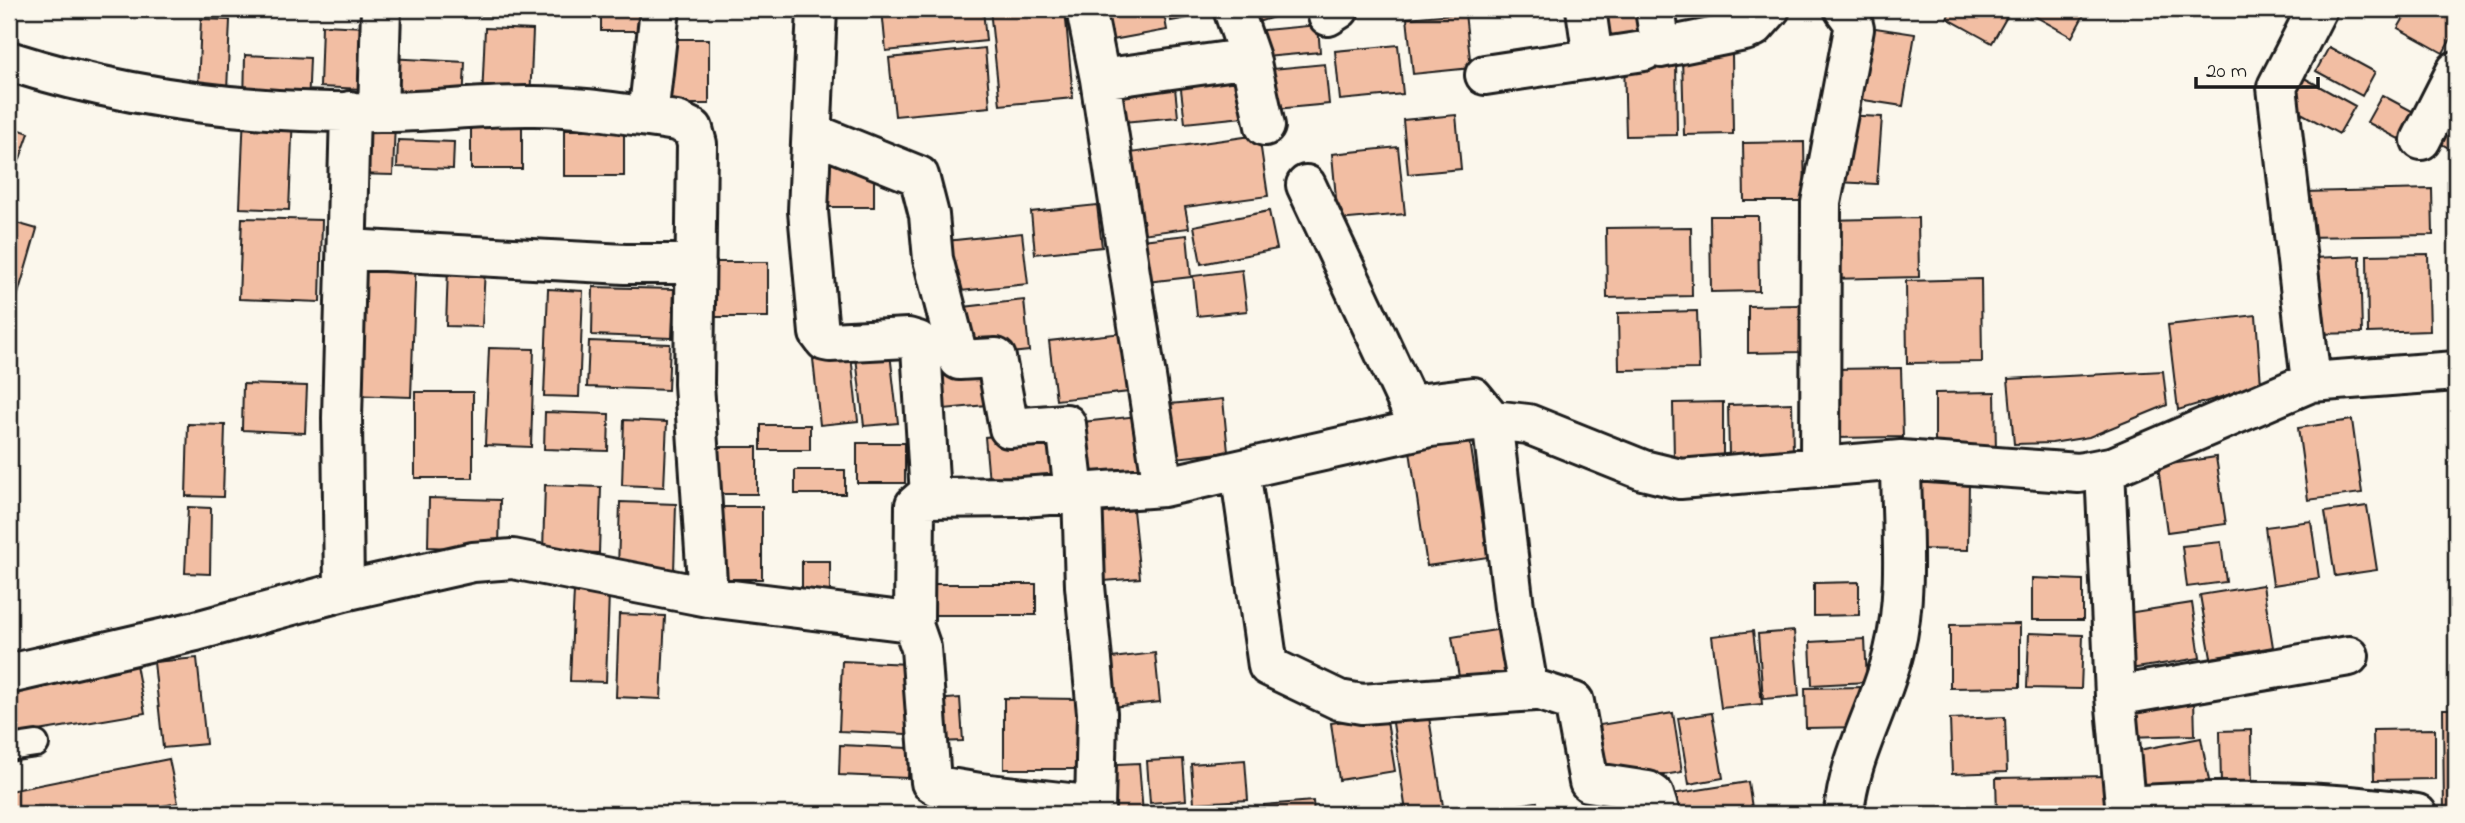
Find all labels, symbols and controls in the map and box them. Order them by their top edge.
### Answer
scale bar [2196,46,2318,90]
text: 20 m [2206,57,2247,87]

